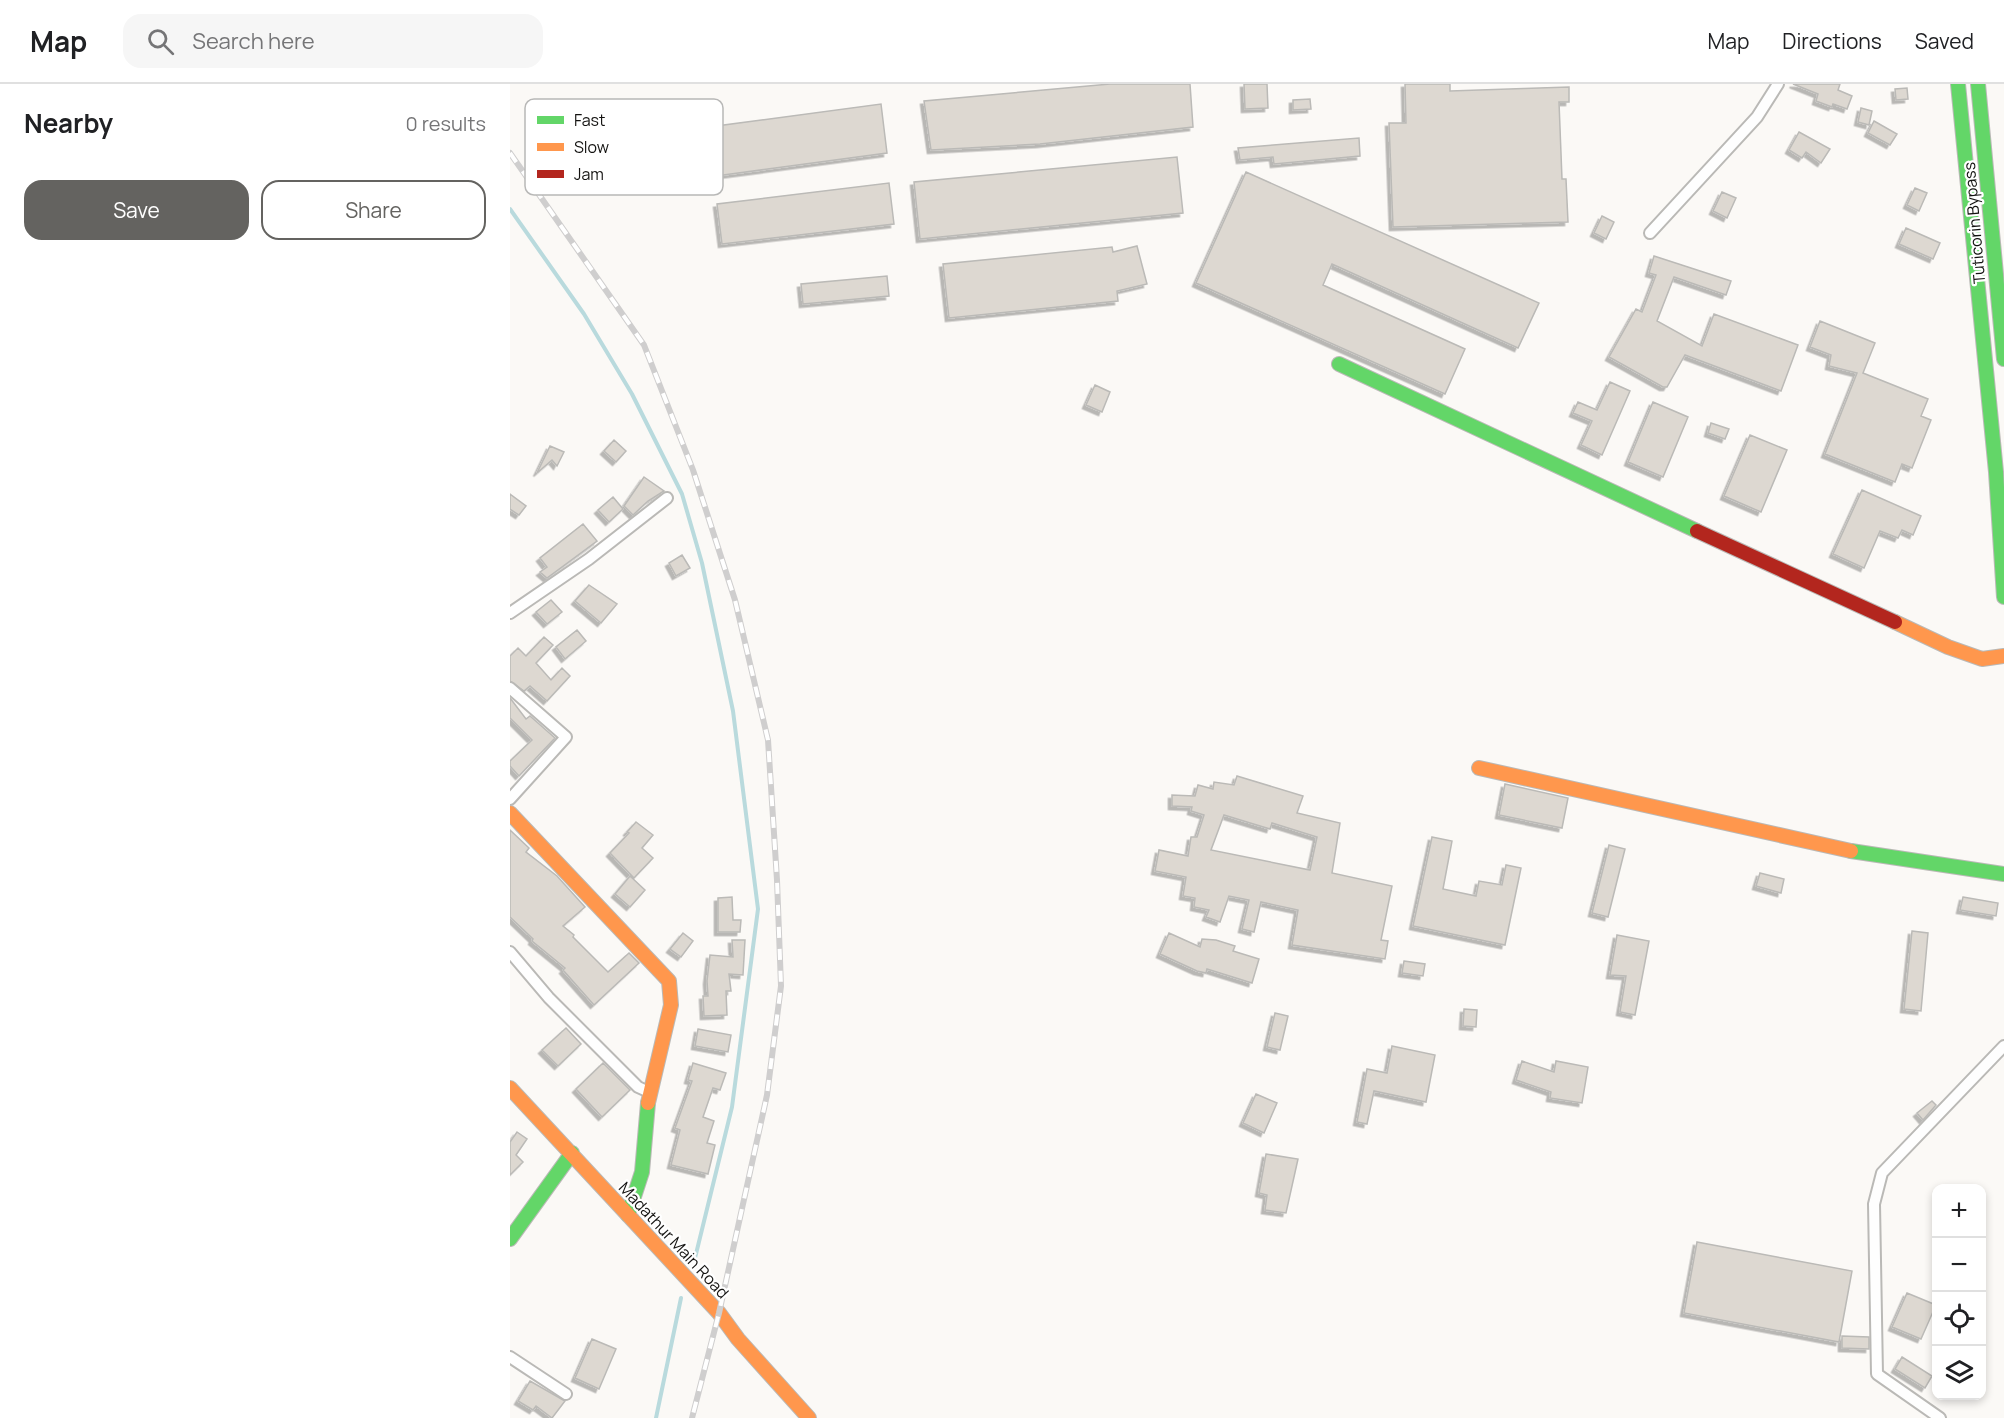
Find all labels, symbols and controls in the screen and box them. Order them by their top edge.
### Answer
search box [123,14,543,68]
text: Map [30,22,87,60]
icon: search [144,25,177,58]
text: Search here [192,26,315,56]
text: Map [1708,27,1749,55]
text: Directions [1782,27,1882,55]
text: Saved [1915,27,1974,55]
legend [525,99,723,195]
text: Nearby [24,105,113,141]
text: Fast [574,109,605,131]
text: 0 results [406,110,486,137]
text: Slow [574,136,609,158]
street label: Tuticorin Bypass [1958,161,1990,285]
text: Jam [574,163,604,185]
button: Save [24,180,249,240]
button: Share [261,180,486,240]
street label: Madathur Main Road [614,1177,734,1303]
map controls [1932,1184,1986,1400]
button: + [1932,1184,1986,1238]
button: − [1932,1238,1986,1292]
button: locate [1932,1292,1986,1346]
button: layers [1932,1346,1986,1400]

